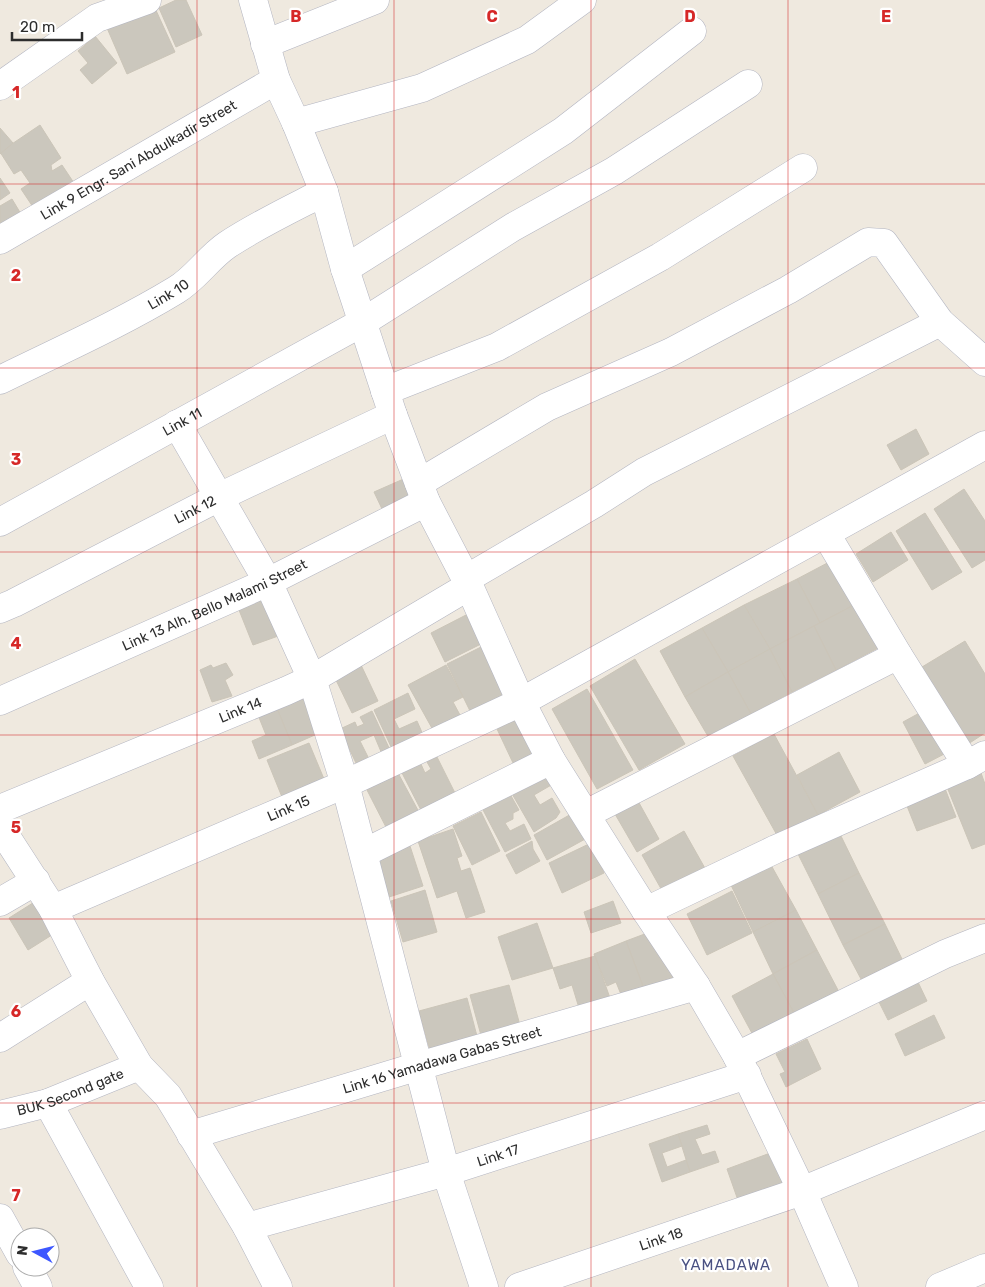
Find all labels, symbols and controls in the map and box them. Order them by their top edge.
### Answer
text: B [290,7,302,26]
text: C [486,7,498,26]
text: D [684,7,696,26]
text: E [881,7,891,26]
scale bar [12,10,82,42]
text: 20 m [20,18,55,36]
text: 1 [12,83,20,102]
street label: Link 9 Engr. Sani Abdulkadir Street [37,96,240,223]
text: 2 [11,266,21,285]
street label: Link 10 [145,275,193,313]
street label: Link 11 [160,404,205,439]
text: 3 [11,450,21,469]
street label: Link 12 [171,492,219,527]
street label: Link 13 Alh. Bello Malami Street [119,555,310,654]
text: 4 [11,634,22,653]
street label: Link 14 [216,693,265,726]
street label: Link 15 [264,792,312,825]
text: 5 [11,818,21,837]
text: 6 [11,1002,21,1021]
street label: Link 16 Yamadawa Gabas Street [341,1022,544,1097]
street label: BUK Second gate [15,1065,126,1119]
street label: Link 17 [475,1141,521,1170]
text: 7 [11,1186,21,1205]
street label: Link 18 [637,1223,685,1254]
north arrow [10,1227,60,1277]
text: N [14,1244,32,1257]
district label: YAMADAWA [681,1256,771,1274]

